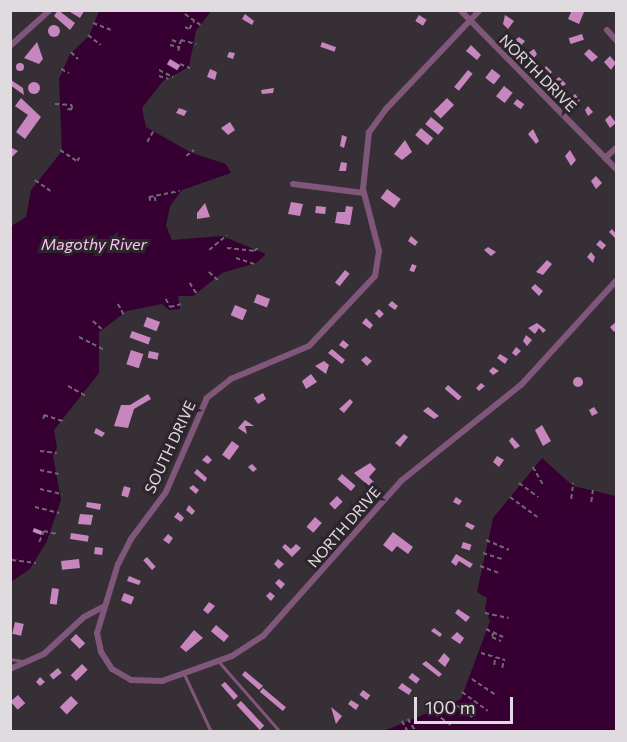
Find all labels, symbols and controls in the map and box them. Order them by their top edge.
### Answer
street label: NORTH DRIVE [496,31,580,115]
water label: Magothy River [41,234,147,254]
street label: SOUTH DRIVE [141,398,199,496]
street label: NORTH DRIVE [304,483,384,571]
scale bar [417,685,516,723]
text: 100 m [425,696,475,718]

